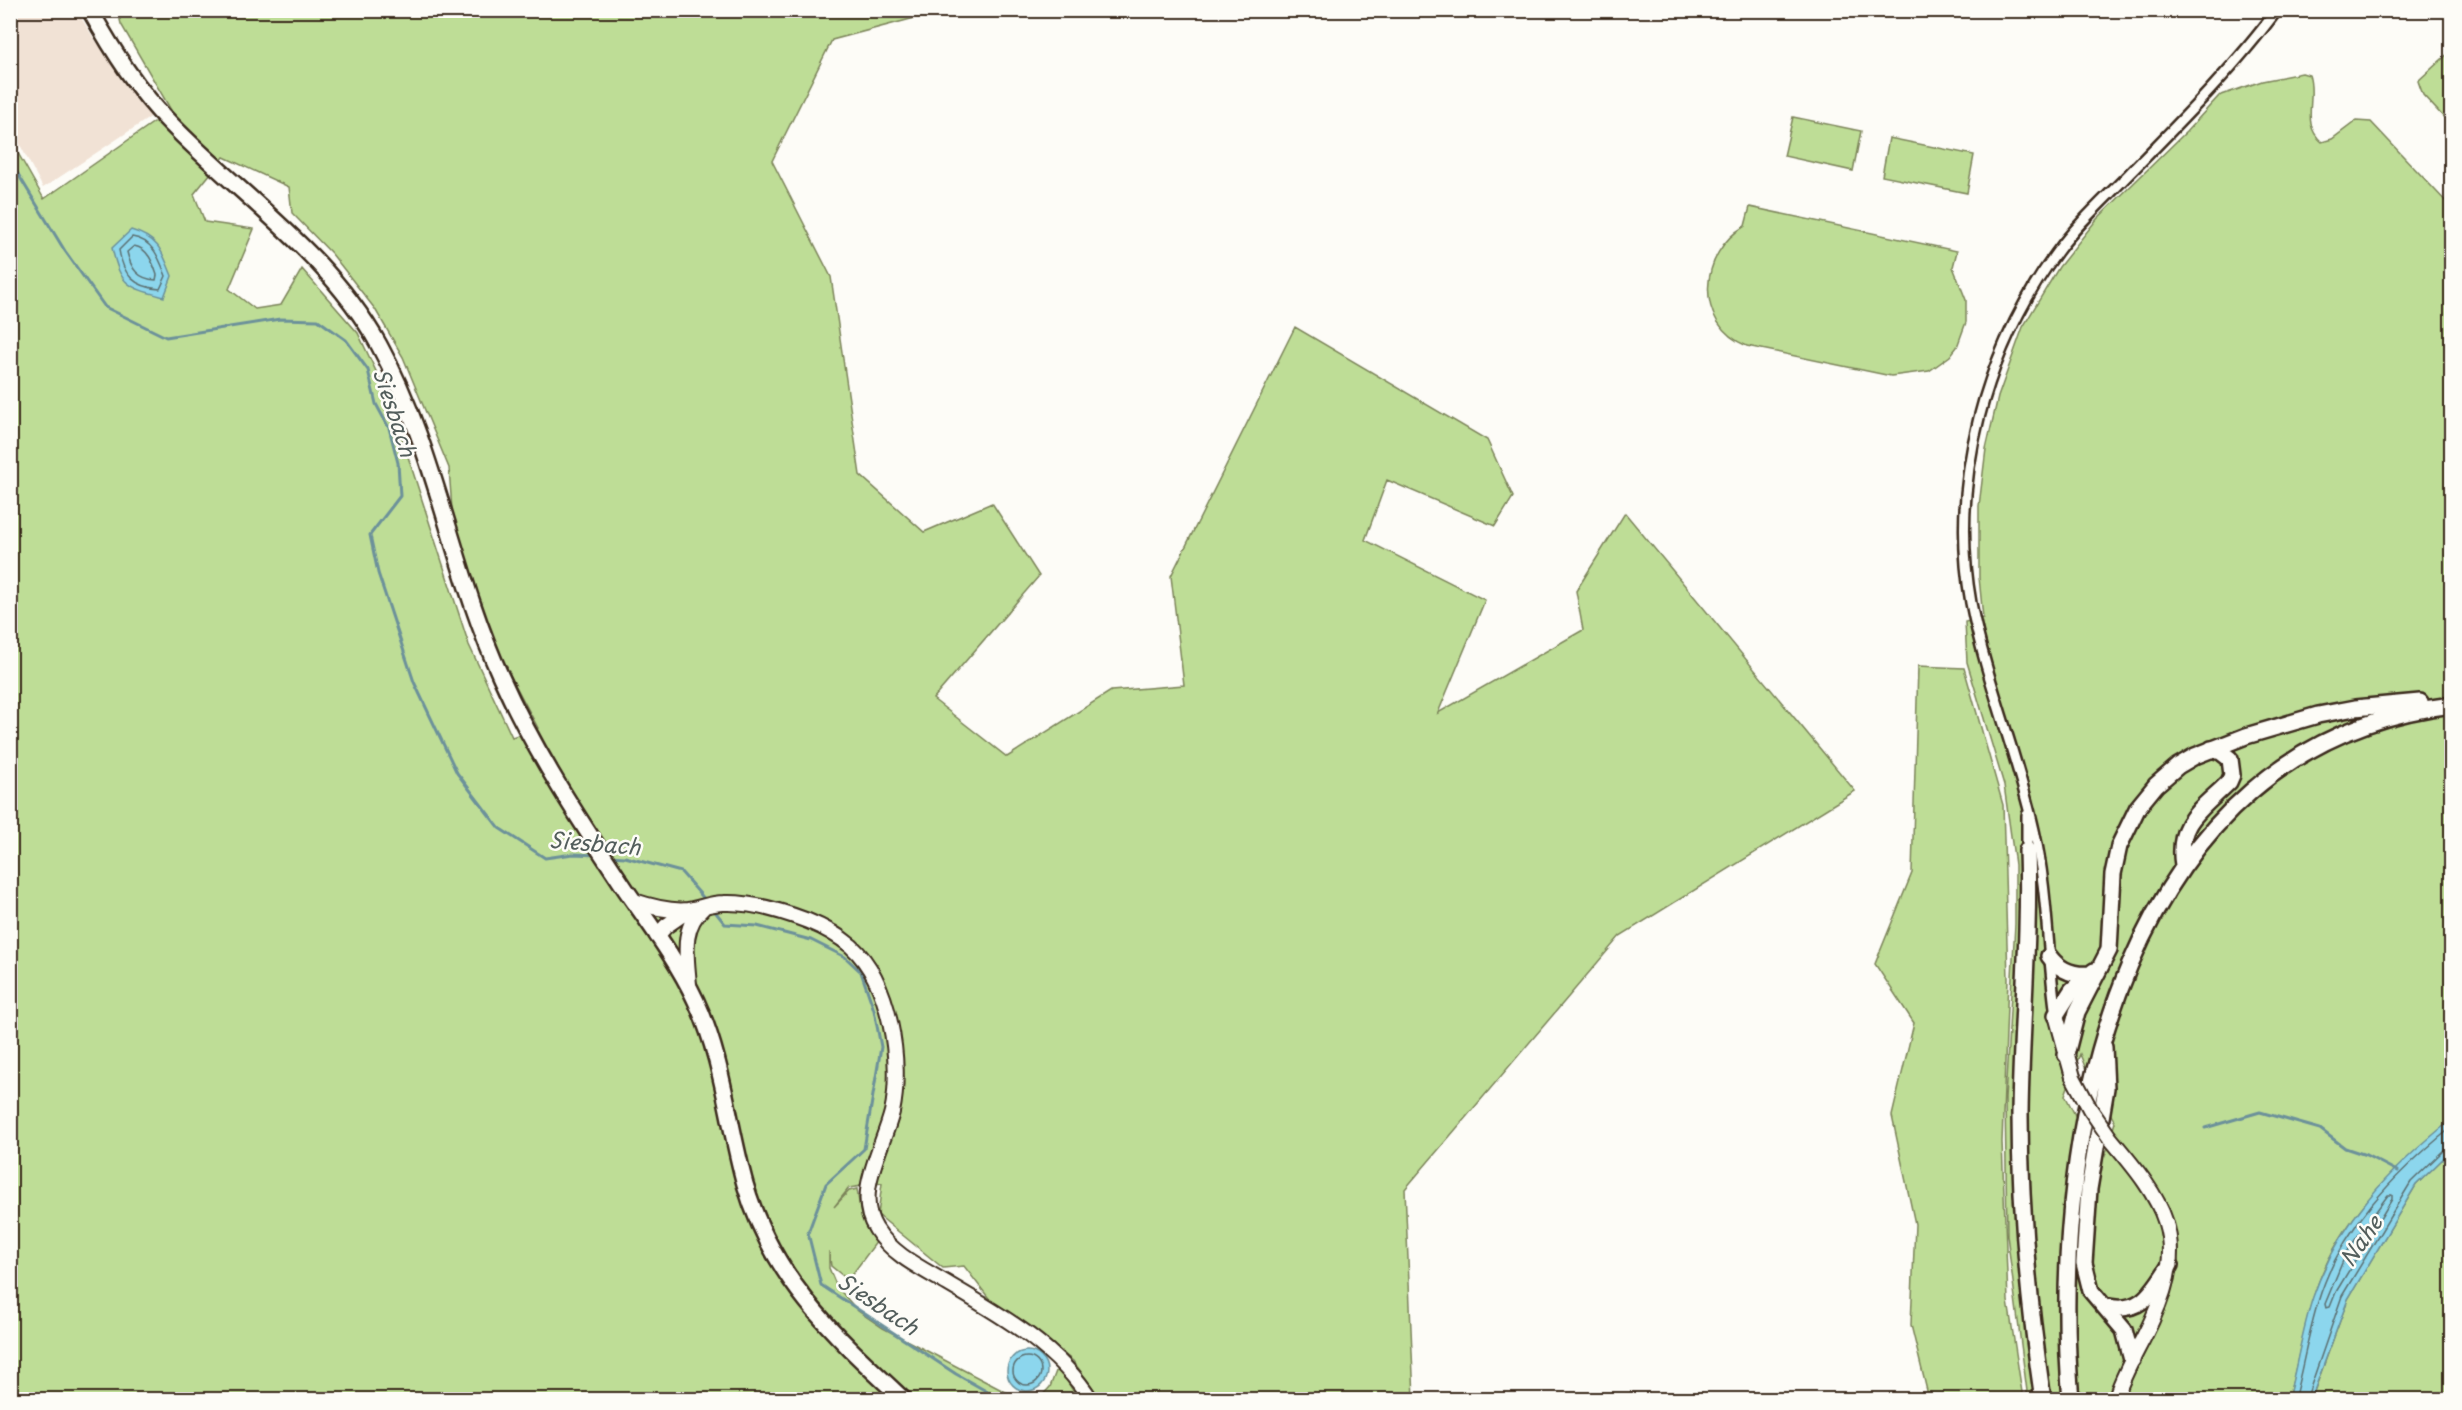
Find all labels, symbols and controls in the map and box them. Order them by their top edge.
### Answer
water label: Siesbach [366,363,426,462]
water label: Siesbach [548,822,643,863]
water label: Nahe [2331,1207,2390,1272]
water label: Siesbach [832,1264,927,1343]

